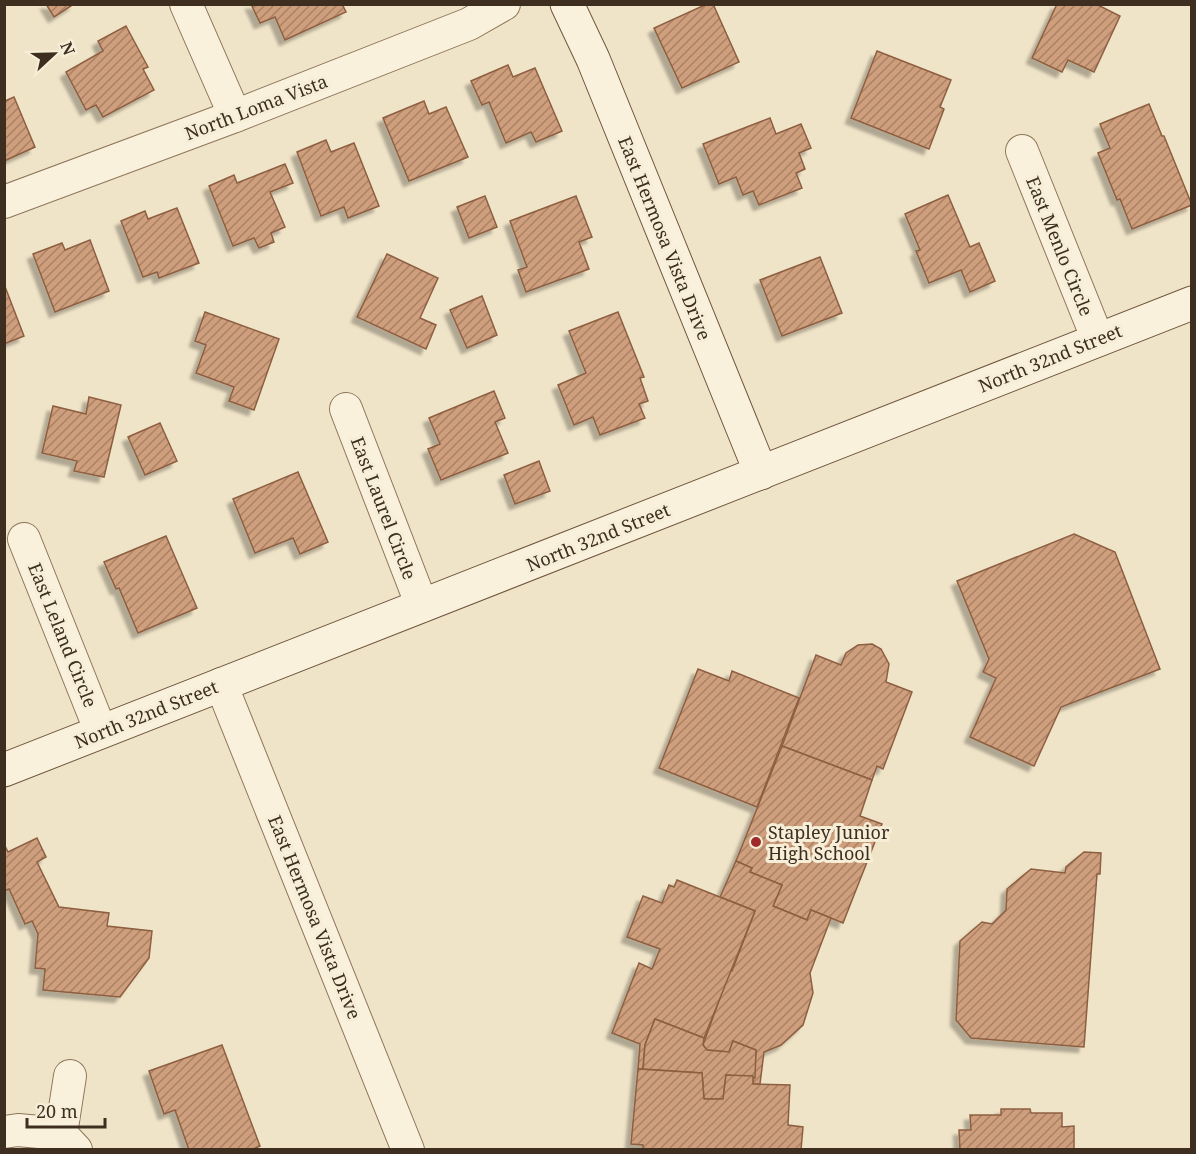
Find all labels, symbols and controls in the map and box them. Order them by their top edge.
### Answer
north arrow [24,24,84,84]
text: N [55,38,81,59]
street label: North Loma Vista [181,69,331,145]
street label: East Hermosa Vista Drive [613,133,717,343]
street label: East Menlo Circle [1021,173,1099,319]
street label: North 32nd Street [975,318,1125,398]
street label: East Laurel Circle [346,433,422,583]
street label: North 32nd Street [523,497,673,577]
street label: East Leland Circle [23,559,103,711]
street label: North 32nd Street [71,674,221,754]
street label: East Hermosa Vista Drive [263,812,367,1022]
place label: Stapley Junior High School [768,820,890,865]
marker: Stapley Junior High School [749,835,763,849]
scale bar [27,1091,105,1129]
text: 20 m [36,1099,78,1123]

